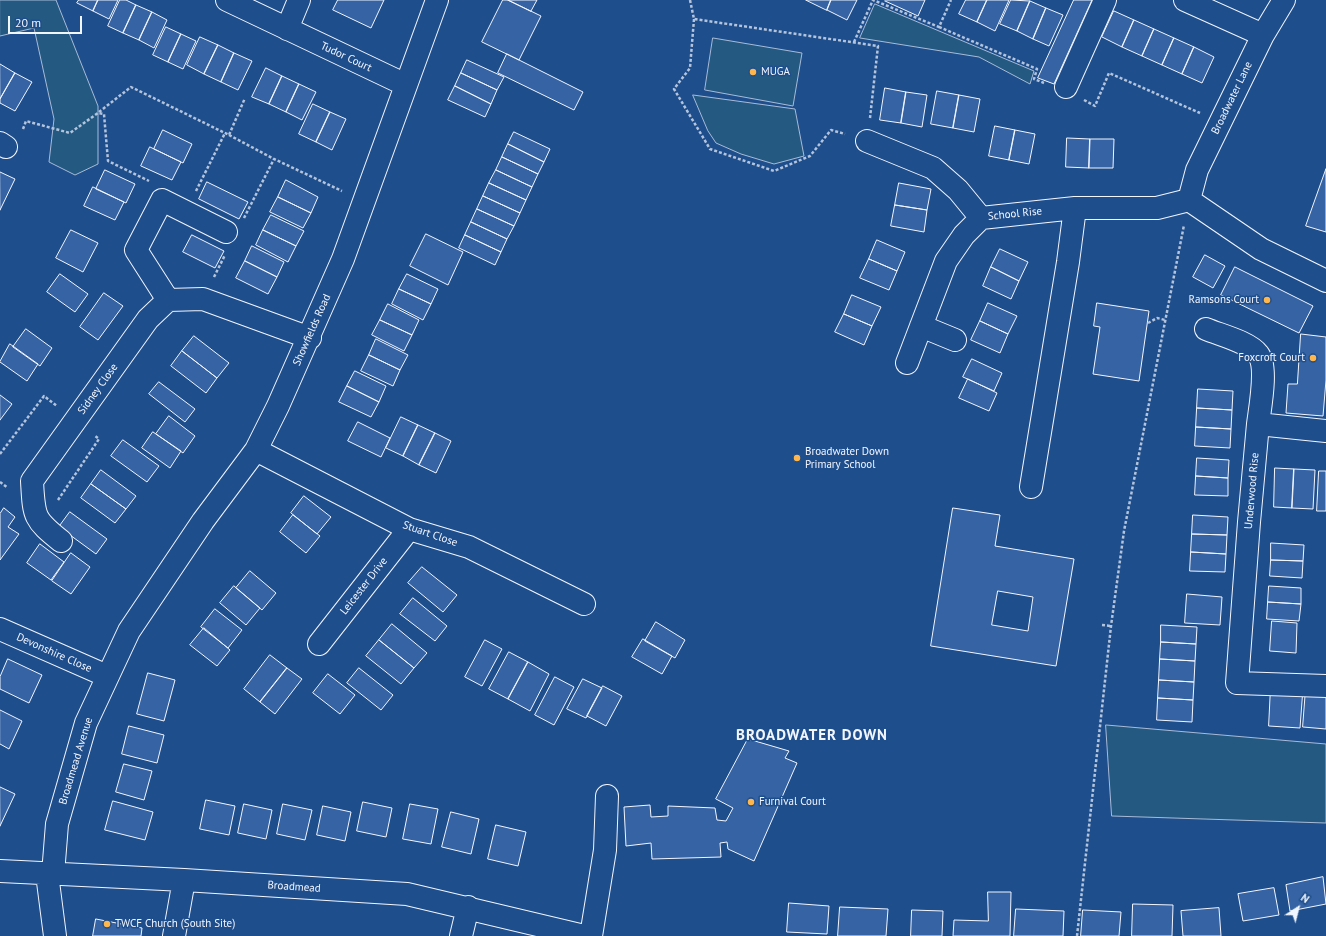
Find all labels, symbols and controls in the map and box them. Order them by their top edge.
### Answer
scale bar [10,8,84,34]
text: 20 m [15,15,41,30]
street label: Tudor Court [318,39,374,75]
street label: Broadwater Lane [1209,59,1255,137]
place label: MUGA [761,65,790,79]
marker: MUGA [748,67,758,77]
street label: School Rise [987,205,1043,223]
street label: Showfields Road [290,292,334,368]
place label: Ramsons Court [1189,293,1259,307]
marker: Ramsons Court [1262,295,1272,305]
place label: Foxcroft Court [1238,351,1305,365]
marker: Foxcroft Court [1308,353,1318,363]
street label: Sidney Close [75,361,121,417]
place label: Broadwater Down Primary School [805,445,889,471]
street label: Underwood Rise [1242,452,1262,530]
marker: Broadwater Down Primary School [792,453,802,463]
street label: Stuart Close [401,518,459,550]
street label: Leicester Drive [338,555,390,617]
street label: Devonshire Close [14,630,94,676]
street label: Broadmead Avenue [56,716,96,806]
district label: BROADWATER DOWN [736,727,888,745]
place label: Furnival Court [759,795,826,809]
marker: Furnival Court [746,797,756,807]
street label: Broadmead [267,879,321,895]
north arrow [1278,888,1318,928]
text: N [1298,890,1312,906]
place label: TWCF Church (South Site) [115,917,235,931]
marker: TWCF Church (South Site) [102,919,112,929]

